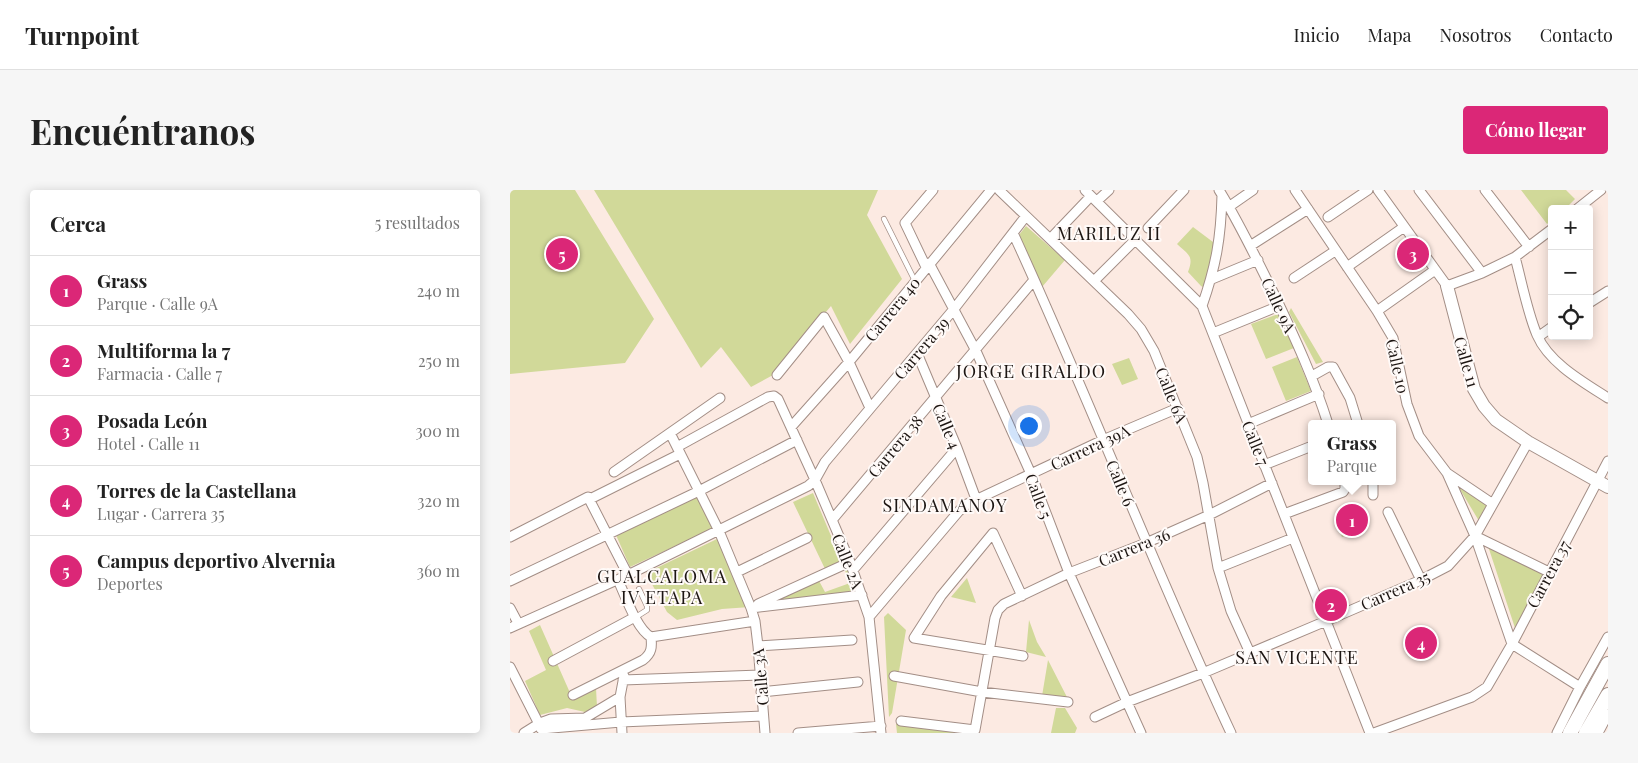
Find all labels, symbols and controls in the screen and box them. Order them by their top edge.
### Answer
text: Turnpoint [25,19,139,51]
text: Inicio [1294,23,1340,47]
text: Mapa [1368,23,1412,47]
text: Nosotros [1440,23,1512,47]
text: Contacto [1540,23,1613,47]
button: Cómo llegar [1463,106,1608,154]
text: Encuéntranos [30,107,255,154]
map controls [1548,205,1593,340]
button: + [1548,205,1593,250]
text: Cerca [50,209,106,237]
text: 5 resultados [375,212,460,233]
district label: MARILUZ II [1057,221,1161,245]
pin: 5 [546,235,578,273]
pin: 3 [1397,235,1429,273]
button: − [1548,250,1593,295]
text: Grass [97,267,147,293]
street label: Carrera 40 [860,272,924,346]
street label: Calle 9A [1257,274,1301,337]
text: 1 [63,280,69,301]
text: 240 m [417,280,460,301]
text: Parque · Calle 9A [97,293,218,314]
button: locate [1548,295,1593,340]
street label: Carrera 39 [889,312,953,384]
street label: Calle 11 [1450,334,1484,390]
text: Multiforma la 7 [97,337,230,363]
street label: Calle 10 [1382,337,1414,395]
text: 2 [62,350,70,371]
text: 250 m [418,350,460,371]
district label: JORGE GIRALDO [955,359,1106,383]
text: Farmacia · Calle 7 [97,363,222,384]
street label: Calle 6A [1151,364,1193,427]
street label: Calle 4 [928,400,966,452]
text: Posada León [97,407,207,433]
street label: Carrera 38 [863,410,927,482]
your location [1016,413,1042,439]
street label: Calle 7 [1238,417,1275,469]
street label: Carrera 39A [1047,419,1134,475]
text: 3 [62,420,70,441]
text: 300 m [415,420,460,441]
popup [1308,420,1396,485]
text: Grass [1327,429,1377,455]
text: Hotel · Calle 11 [97,433,200,454]
text: Parque [1327,455,1377,476]
street label: Calle 6 [1102,457,1140,509]
street label: Calle 5 [1021,470,1057,522]
text: Torres de la Castellana [97,477,297,503]
text: 4 [62,490,70,511]
text: 320 m [417,490,460,511]
district label: SINDAMANOY [882,493,1008,517]
pin: 1 [1336,501,1368,539]
text: Lugar · Carrera 35 [97,503,225,524]
street label: Carrera 36 [1095,523,1173,571]
street label: Calle 2A [827,530,869,593]
street label: Carrera 37 [1521,536,1575,611]
text: Campus deportivo Alvernia [97,547,336,573]
text: 5 [62,560,70,581]
text: 360 m [417,560,460,581]
district label: GUALCALOMA IV ETAPA [597,564,727,609]
street label: Carrera 35 [1357,565,1433,615]
text: Deportes [97,573,163,594]
pin: 2 [1315,586,1347,624]
pin: 4 [1405,624,1437,662]
district label: SAN VICENTE [1235,645,1359,669]
street label: Calle 3A [747,647,773,706]

